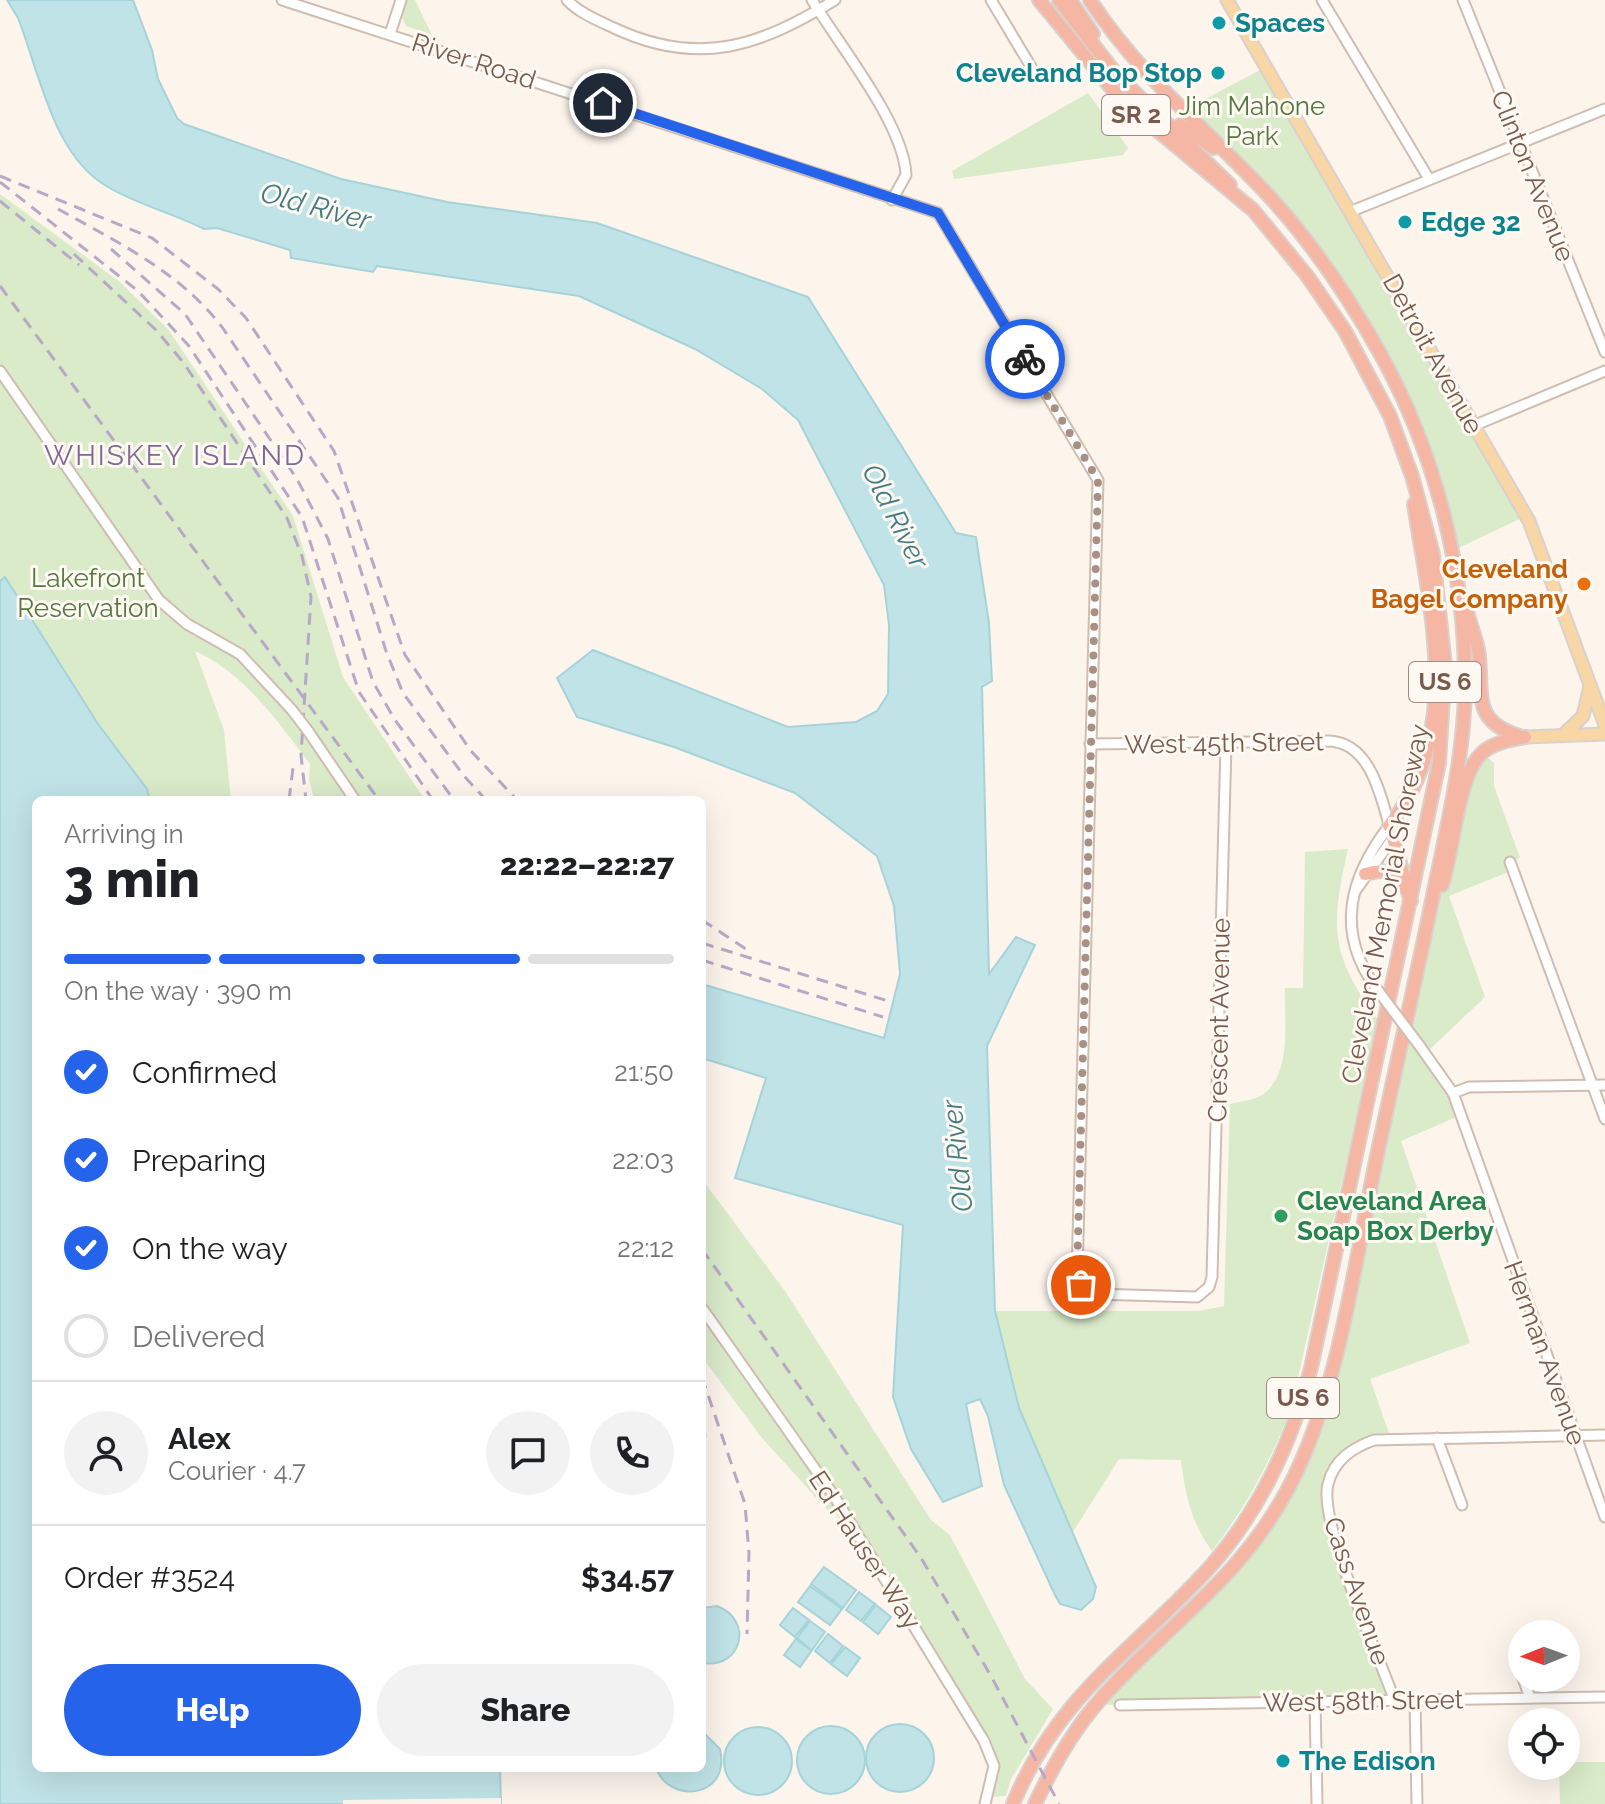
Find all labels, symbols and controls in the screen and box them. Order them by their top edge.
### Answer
place label: Spaces [1235,8,1325,38]
marker: Spaces [1210,14,1228,32]
street label: River Road [408,27,540,95]
place label: Cleveland Bop Stop [956,58,1202,88]
marker: Cleveland Bop Stop [1209,64,1227,82]
pin [569,69,637,137]
icon: home [581,81,625,125]
street label: Clinton Avenue [1485,86,1581,266]
park label: Jim Mahone Park [1179,91,1325,151]
road number: SR 2 [1102,95,1170,135]
water label: Old River [257,176,376,237]
place label: Edge 32 [1421,207,1521,237]
marker: Edge 32 [1396,213,1414,231]
street label: Detroit Avenue [1377,269,1489,439]
courier [985,319,1065,399]
icon: bike [1003,337,1047,381]
district label: WHISKEY ISLAND [44,439,306,472]
water label: Old River [855,458,936,575]
place label: Cleveland Bagel Company [1371,554,1568,614]
park label: Lakefront Reservation [17,563,159,623]
marker: Cleveland Bagel Company [1575,575,1593,593]
road number: US 6 [1409,662,1481,702]
street label: Cleveland Memorial Shoreway [1335,722,1435,1086]
street label: West 45th Street [1124,726,1324,760]
text: Arriving in [64,819,184,849]
text: 22:22–22:27 [500,847,674,882]
text: 3 min [64,848,200,909]
street label: Crescent Avenue [1202,917,1236,1123]
text: On the way · 390 m [64,976,292,1006]
icon: check [64,1050,108,1094]
text: Confirmed [132,1055,277,1090]
text: 21:50 [614,1057,674,1087]
water label: Old River [935,1097,980,1214]
icon: check [64,1138,108,1182]
text: Preparing [132,1143,266,1178]
text: 22:03 [612,1145,674,1175]
place label: Cleveland Area Soap Box Derby [1297,1186,1494,1246]
marker: Cleveland Area Soap Box Derby [1272,1207,1290,1225]
icon: check [64,1226,108,1270]
text: On the way [132,1231,288,1266]
text: 22:12 [617,1233,674,1263]
pin [1047,1251,1115,1319]
street label: Herman Avenue [1498,1257,1592,1449]
icon: bag [1059,1263,1103,1307]
text: Delivered [132,1319,265,1354]
road number: US 6 [1267,1378,1339,1418]
button: person [64,1411,148,1495]
button: chat [486,1411,570,1495]
button: phone [590,1411,674,1495]
text: Alex [168,1421,231,1456]
text: Courier · 4.7 [168,1456,306,1486]
street label: Ed Hauser Way [803,1465,927,1635]
street label: Cass Avenue [1318,1513,1396,1669]
text: Order #3524 [64,1560,235,1595]
text: $34.57 [581,1560,674,1595]
north arrow [1508,1620,1580,1692]
map controls [1508,1620,1580,1780]
button: Help [64,1664,361,1756]
button: Share [377,1664,674,1756]
street label: West 58th Street [1262,1684,1464,1718]
button: locate [1508,1708,1580,1780]
place label: The Edison [1299,1746,1436,1776]
marker: The Edison [1274,1752,1292,1770]

